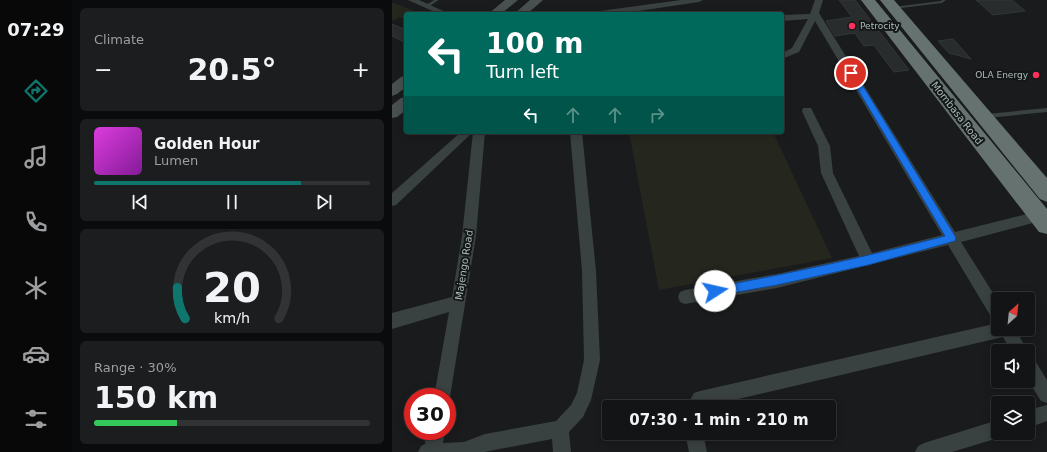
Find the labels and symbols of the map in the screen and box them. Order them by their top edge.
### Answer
marker: Petrocity [847,21,857,31]
place label: Petrocity [860,21,900,31]
pin [834,56,868,90]
place label: OLA Energy [975,70,1029,80]
marker: OLA Energy [1031,70,1041,80]
street label: Mombasa Road [929,79,985,147]
street label: Majengo Road [453,229,475,301]
position arrow [694,270,736,312]
north arrow [991,292,1035,336]
speed limit sign: 30 [404,388,456,440]

